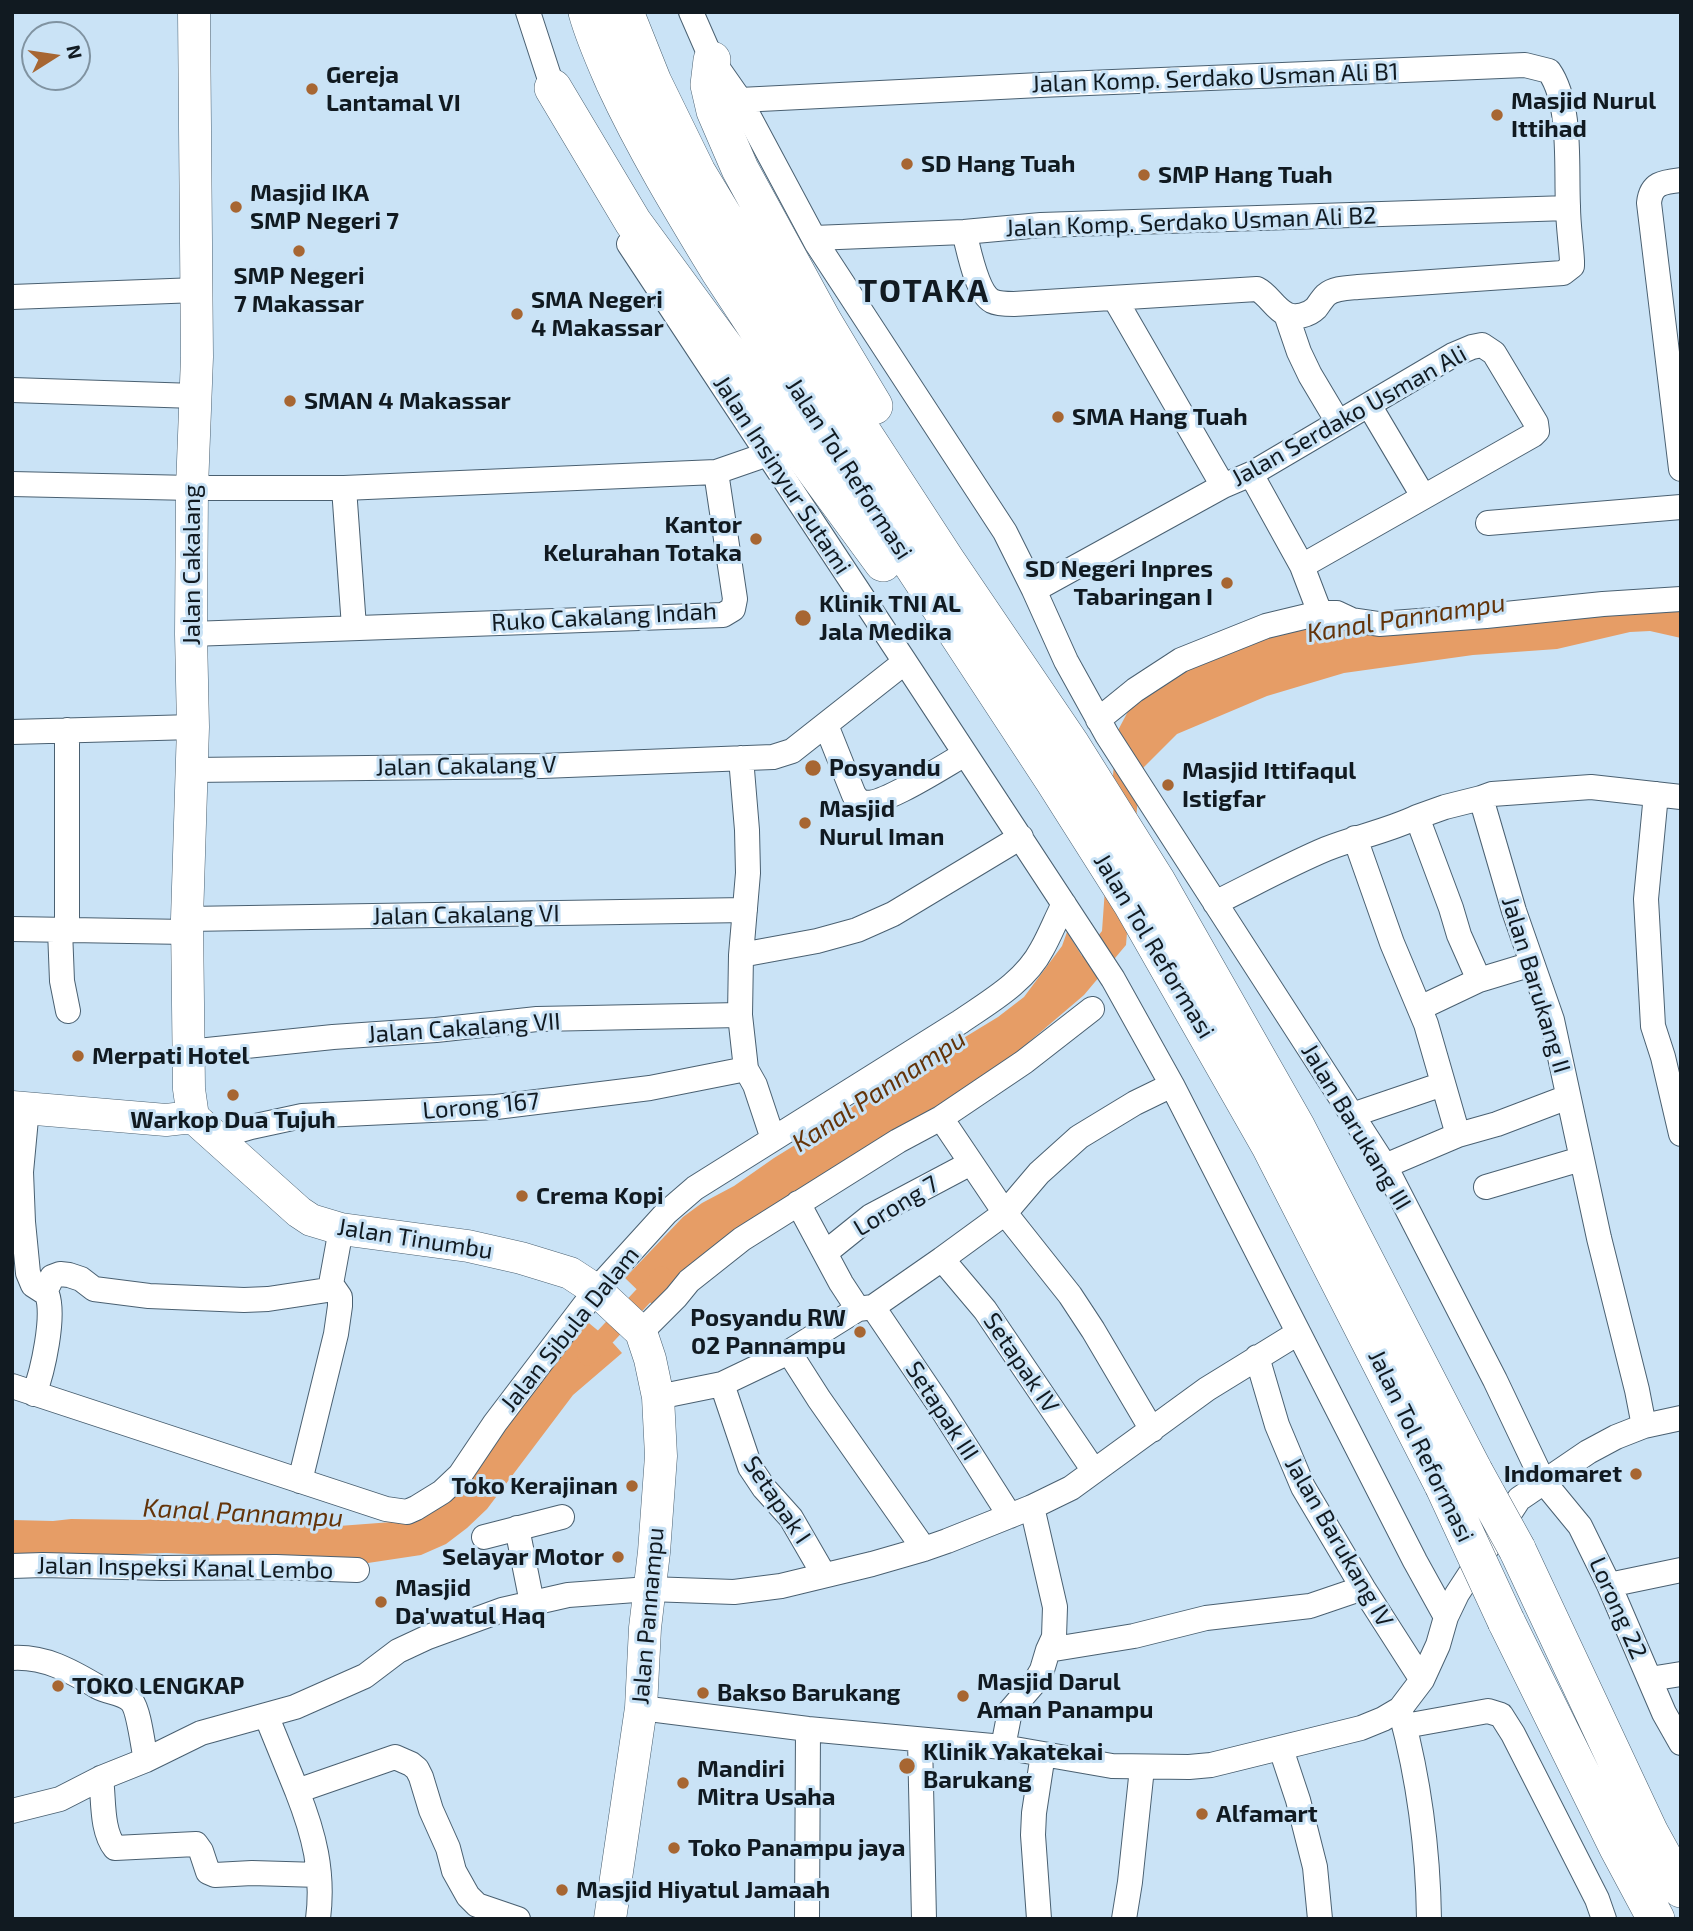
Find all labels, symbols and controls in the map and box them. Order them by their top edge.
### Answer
north arrow [21,21,91,91]
text: N [62,43,88,61]
street label: Jalan Komp. Serdako Usman Ali B1 [1031,57,1399,99]
place label: Gereja Lantamal VI [326,61,461,117]
marker: Gereja Lantamal VI [304,81,320,97]
place label: Masjid Nurul Ittihad [1511,87,1656,143]
marker: Masjid Nurul Ittihad [1489,107,1505,123]
place label: SD Hang Tuah [921,150,1075,178]
marker: SD Hang Tuah [899,156,915,172]
place label: SMP Hang Tuah [1158,161,1333,189]
marker: SMP Hang Tuah [1136,167,1152,183]
place label: Masjid IKA SMP Negeri 7 [250,179,399,235]
marker: Masjid IKA SMP Negeri 7 [228,199,244,215]
street label: Jalan Komp. Serdako Usman Ali B2 [1005,201,1377,243]
marker: SMP Negeri 7 Makassar [291,243,307,259]
place label: SMP Negeri 7 Makassar [233,262,365,318]
district label: TOTAKA [859,272,989,310]
place label: SMA Negeri 4 Makassar [531,286,664,342]
marker: SMA Negeri 4 Makassar [509,306,525,322]
street label: Jalan Serdako Usman Ali [1227,339,1471,493]
street label: Jalan Insinyur Sutami [707,370,857,580]
street label: Jalan Tol Reformasi [780,373,918,565]
place label: SMAN 4 Makassar [304,387,511,415]
marker: SMAN 4 Makassar [282,393,298,409]
place label: SMA Hang Tuah [1072,403,1248,431]
marker: SMA Hang Tuah [1050,409,1066,425]
street label: Jalan Cakalang [178,485,206,645]
place label: Kantor Kelurahan Totaka [543,511,742,567]
marker: Kantor Kelurahan Totaka [748,531,764,547]
place label: SD Negeri Inpres Tabaringan I [1025,555,1213,611]
marker: SD Negeri Inpres Tabaringan I [1219,575,1235,591]
water label: Kanal Pannampu [1304,587,1508,649]
place label: Klinik TNI AL Jala Medika [819,590,961,646]
street label: Ruko Cakalang Indah [491,597,717,637]
marker: Klinik TNI AL Jala Medika [793,608,813,628]
street label: Jalan Cakalang V [375,750,557,782]
place label: Posyandu [829,754,941,782]
place label: Masjid Ittifaqul Istigfar [1182,757,1356,813]
marker: Posyandu [803,758,823,778]
marker: Masjid Ittifaqul Istigfar [1160,777,1176,793]
place label: Masjid Nurul Iman [819,795,944,851]
marker: Masjid Nurul Iman [797,815,813,831]
street label: Jalan Tol Reformasi [1087,848,1221,1044]
street label: Jalan Barukang II [1495,893,1577,1077]
street label: Jalan Cakalang VI [372,899,560,931]
street label: Jalan Cakalang VII [367,1007,561,1049]
water label: Kanal Pannampu [786,1023,972,1159]
street label: Jalan Barukang III [1295,1038,1417,1216]
place label: Merpati Hotel [92,1042,249,1070]
marker: Merpati Hotel [70,1048,86,1064]
marker: Warkop Dua Tujuh [225,1087,241,1103]
street label: Lorong 167 [421,1087,541,1125]
place label: Warkop Dua Tujuh [130,1106,336,1134]
street label: Lorong 7 [848,1169,944,1243]
place label: Crema Kopi [536,1182,664,1210]
marker: Crema Kopi [514,1188,530,1204]
street label: Jalan Tinumbu [335,1213,495,1265]
street label: Jalan Sibula Dalam [495,1241,645,1417]
place label: Posyandu RW 02 Pannampu [690,1304,846,1360]
street label: Setapak IV [977,1308,1065,1418]
marker: Posyandu RW 02 Pannampu [852,1324,868,1340]
street label: Jalan Tol Reformasi [1362,1345,1480,1547]
street label: Setapak III [899,1356,985,1466]
street label: Setapak I [737,1451,817,1549]
street label: Jalan Barukang IV [1279,1452,1399,1632]
place label: Indomaret [1504,1460,1622,1488]
marker: Indomaret [1628,1466,1644,1482]
place label: Toko Kerajinan [451,1472,618,1500]
marker: Toko Kerajinan [624,1478,640,1494]
water label: Kanal Pannampu [142,1492,344,1534]
street label: Jalan Pannampu [626,1526,670,1706]
place label: Selayar Motor [442,1543,604,1571]
marker: Selayar Motor [610,1549,626,1565]
street label: Jalan Inspeksi Kanal Lembo [37,1551,333,1585]
street label: Lorong 22 [1583,1553,1653,1663]
place label: Masjid Da'watul Haq [395,1574,545,1630]
marker: Masjid Da'watul Haq [373,1594,389,1610]
place label: Masjid Darul Aman Panampu [977,1668,1153,1724]
place label: TOKO LENGKAP [72,1672,244,1700]
marker: TOKO LENGKAP [50,1678,66,1694]
place label: Bakso Barukang [717,1679,901,1707]
marker: Bakso Barukang [695,1685,711,1701]
marker: Masjid Darul Aman Panampu [955,1688,971,1704]
place label: Klinik Yakatekai Barukang [923,1738,1103,1794]
place label: Mandiri Mitra Usaha [697,1755,835,1811]
marker: Klinik Yakatekai Barukang [897,1756,917,1776]
marker: Mandiri Mitra Usaha [675,1775,691,1791]
place label: Alfamart [1216,1800,1318,1828]
marker: Alfamart [1194,1806,1210,1822]
place label: Toko Panampu jaya [688,1834,905,1862]
marker: Toko Panampu jaya [666,1840,682,1856]
place label: Masjid Hiyatul Jamaah [576,1876,830,1904]
marker: Masjid Hiyatul Jamaah [554,1882,570,1898]

